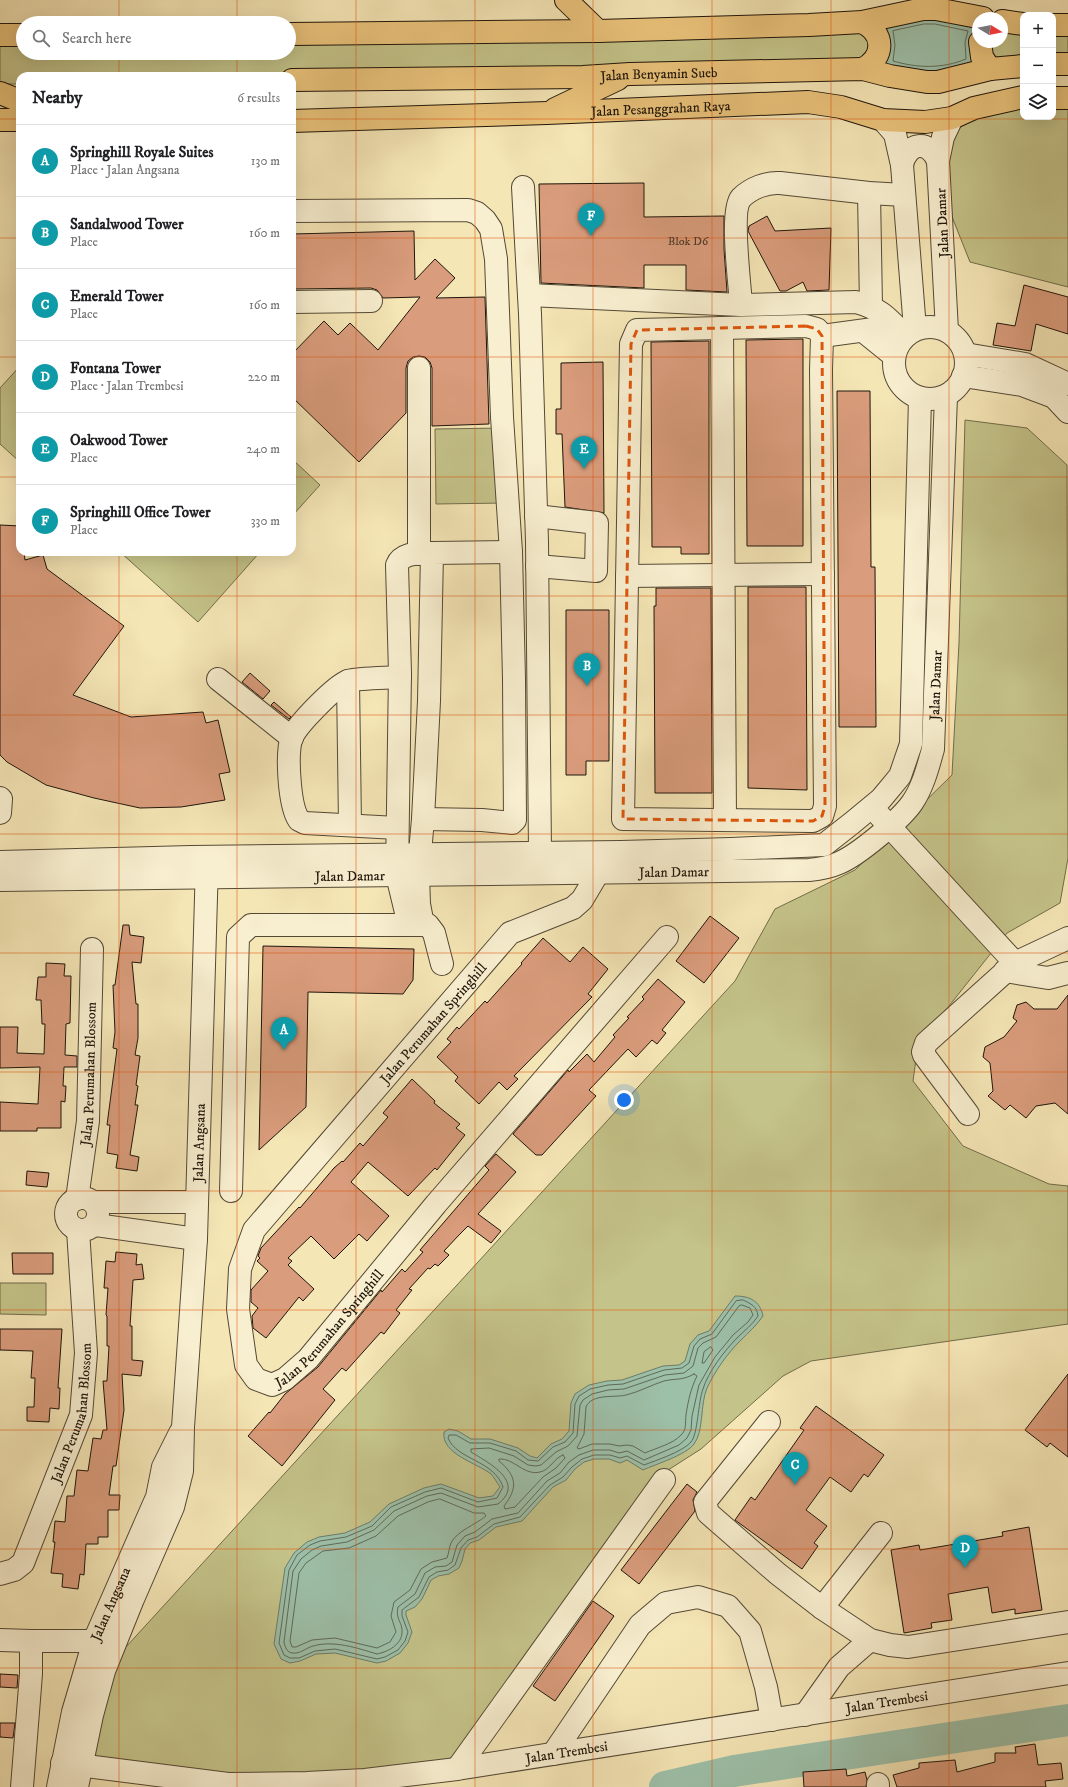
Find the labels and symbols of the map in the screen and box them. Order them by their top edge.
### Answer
north arrow [972,12,1008,48]
street label: Jalan Benyamin Sueb [598,64,718,86]
street label: Jalan Pesanggrahan Raya [589,97,731,121]
street label: Jalan Damar [932,187,954,260]
pin: F [578,203,604,236]
house number: Blok D6 [668,234,709,249]
pin: E [571,436,597,469]
street label: Jalan Damar [926,649,947,723]
pin: B [574,653,600,686]
street label: Jalan Damar [637,863,710,882]
street label: Jalan Damar [313,867,386,886]
street label: Jalan Perumahan Springhill [375,959,492,1089]
street label: Jalan Perumahan Blossom [76,1001,101,1149]
pin: A [271,1017,297,1050]
your location [614,1090,634,1110]
street label: Jalan Angsana [190,1103,210,1184]
street label: Jalan Perumahan Springhill [271,1266,389,1393]
street label: Jalan Perumahan Blossom [47,1342,96,1488]
pin: C [782,1452,808,1485]
pin: D [952,1535,978,1568]
street label: Jalan Angsana [86,1565,135,1646]
street label: Jalan Trembesi [842,1687,930,1718]
street label: Jalan Trembesi [522,1737,610,1768]

